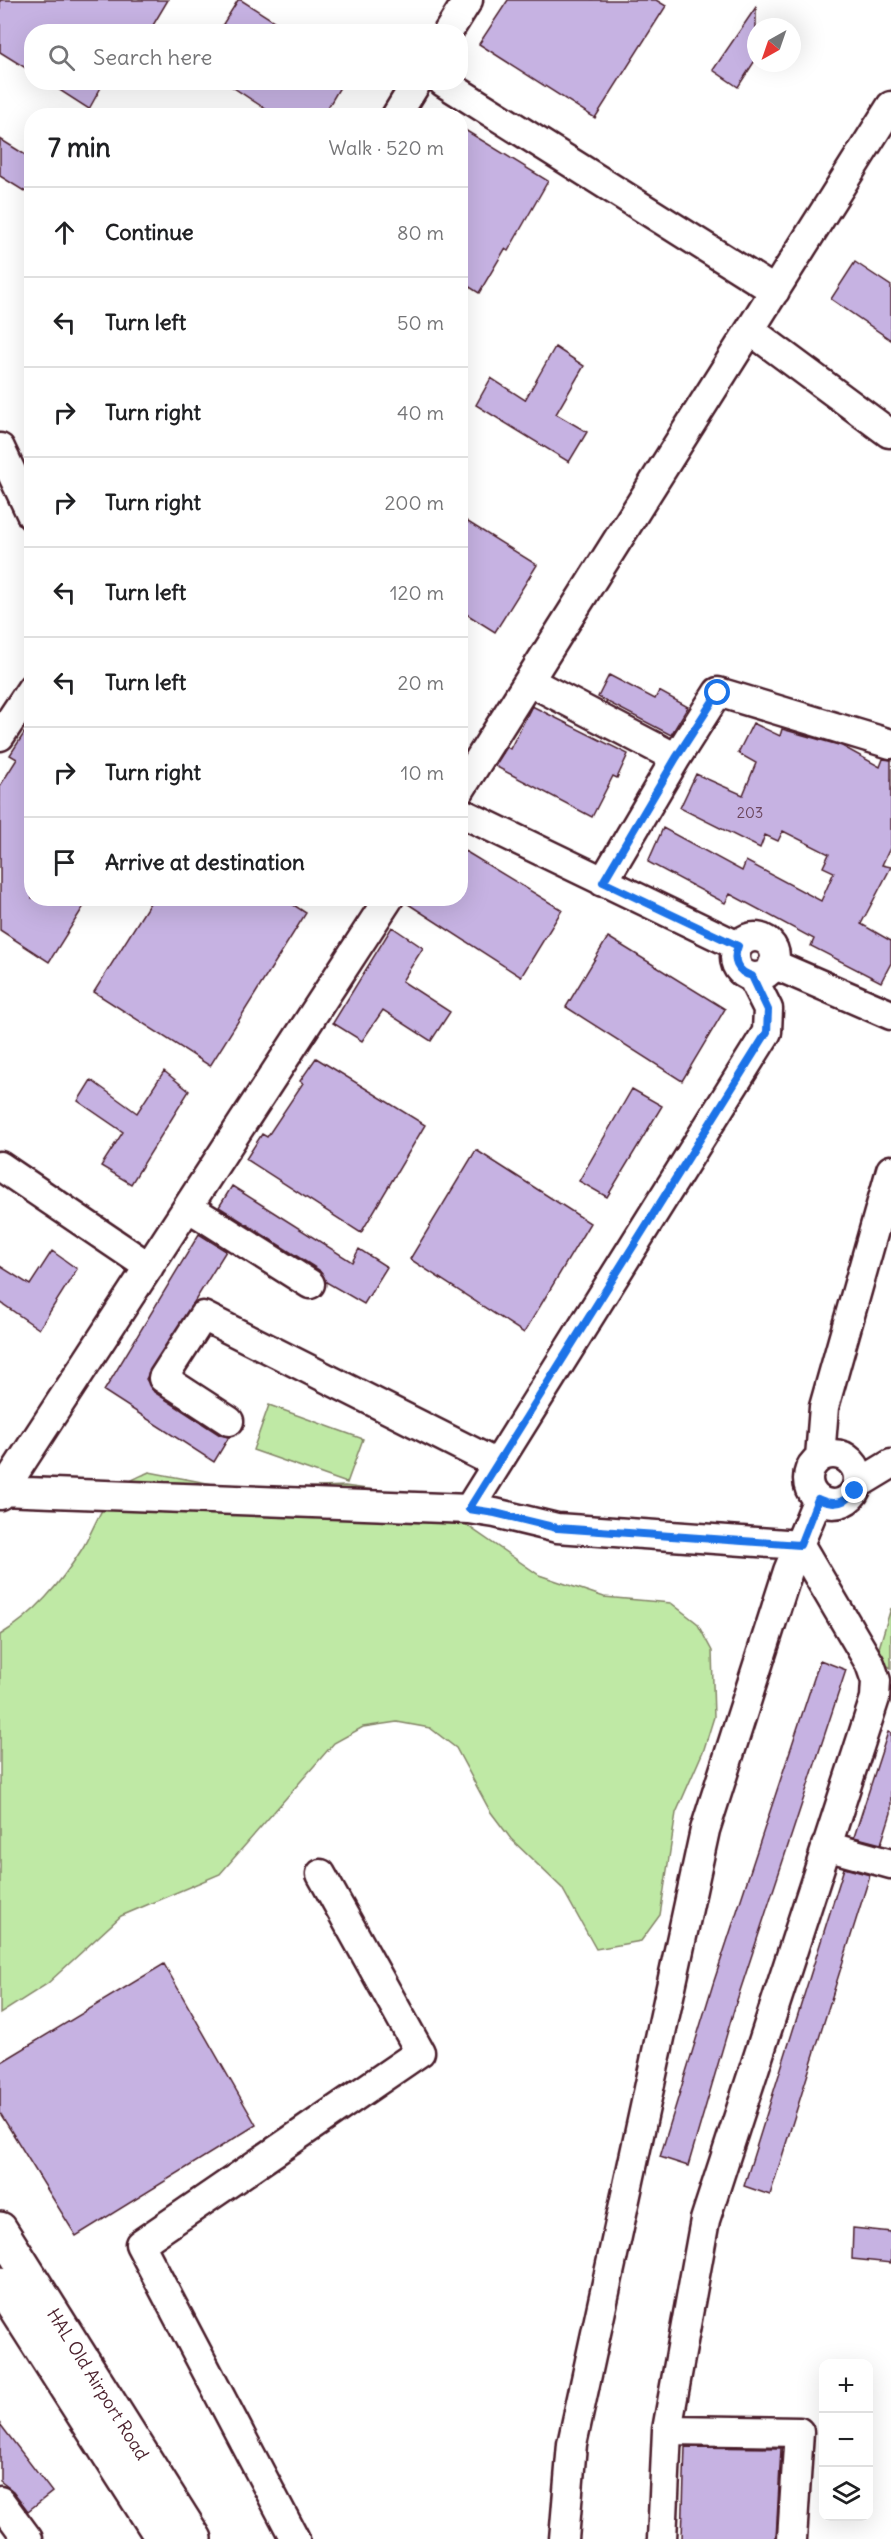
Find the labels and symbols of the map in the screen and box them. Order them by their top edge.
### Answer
north arrow [747,18,801,72]
route start [704,679,730,705]
house number: 203 [737,803,763,822]
route end [841,1477,867,1503]
street label: HAL Old Airport Road [42,2304,154,2464]

